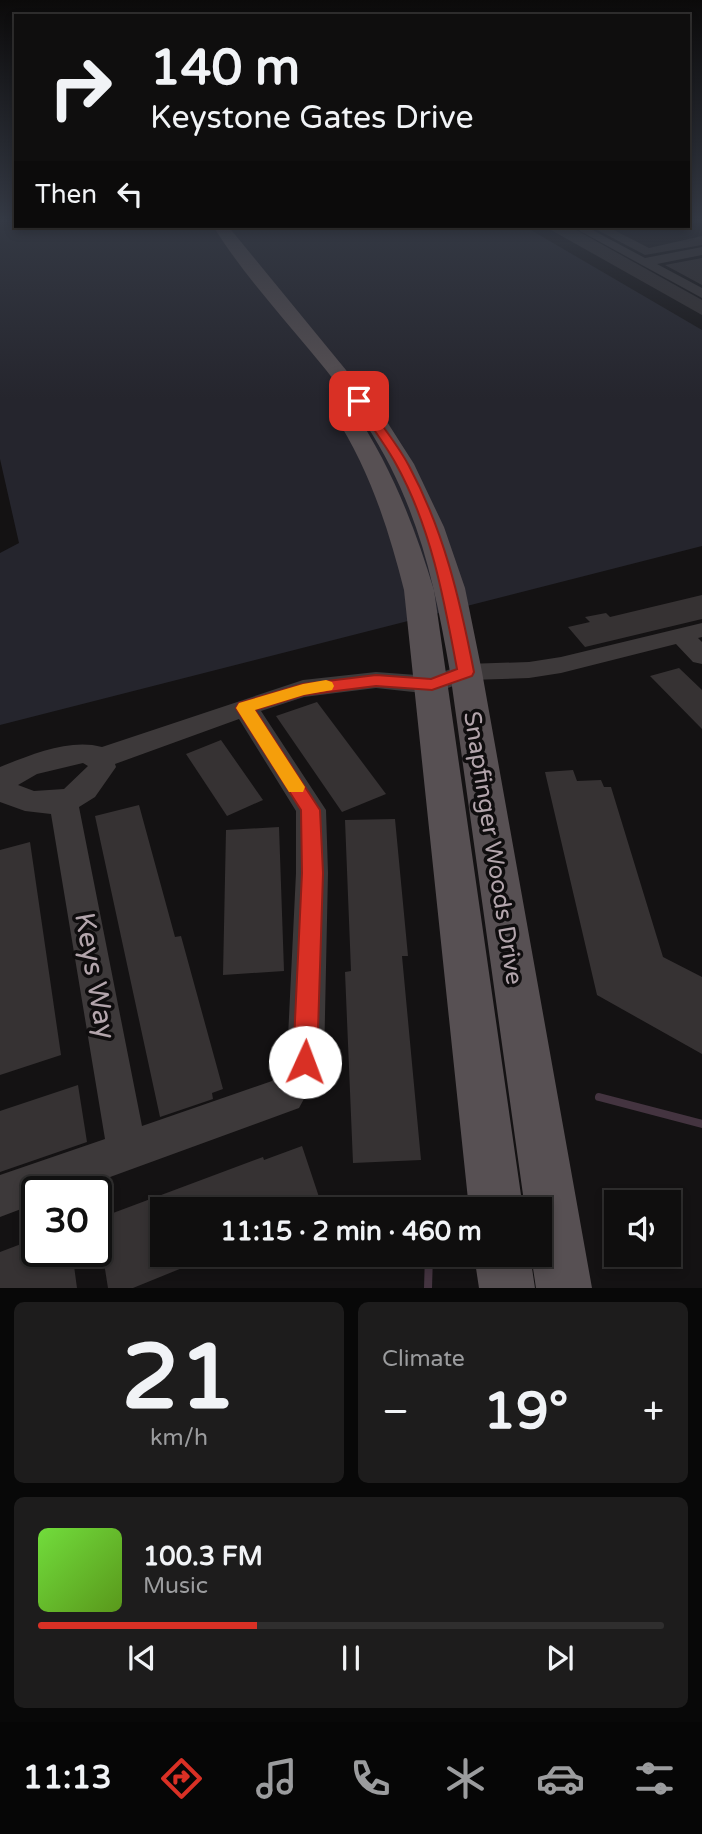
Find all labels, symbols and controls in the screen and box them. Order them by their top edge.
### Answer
text: 140 m [150,39,300,98]
icon: right [35,42,126,133]
text: Keystone Gates Drive [150,99,474,137]
icon: left [111,175,149,213]
text: Then [35,179,97,210]
pin [329,371,389,431]
icon: arrive [340,382,378,420]
street label: Snapfinger Woods Drive [457,709,529,987]
street label: Keys Way [67,910,123,1042]
position arrow [268,1025,342,1099]
speed limit sign: 30 [21,1176,112,1267]
map controls [604,1190,681,1267]
button: sound [604,1190,681,1267]
text: 11:15 · 2 min · 460 m [220,1216,482,1247]
text: 21 [122,1323,236,1433]
text: Climate [382,1345,465,1373]
text: 19° [483,1380,568,1443]
text: − [382,1389,409,1435]
text: + [643,1389,664,1435]
text: km/h [150,1424,208,1452]
text: 100.3 FM [143,1541,263,1572]
text: Music [143,1572,208,1600]
icon: previous [123,1639,161,1677]
icon: pause [332,1639,370,1677]
icon: next [541,1639,579,1677]
icon: directions [157,1754,206,1803]
icon: music [252,1754,301,1803]
icon: phone [346,1754,395,1803]
icon: climate [441,1754,490,1803]
icon: car [536,1754,585,1803]
icon: filters [630,1754,679,1803]
text: 11:13 [23,1759,112,1797]

